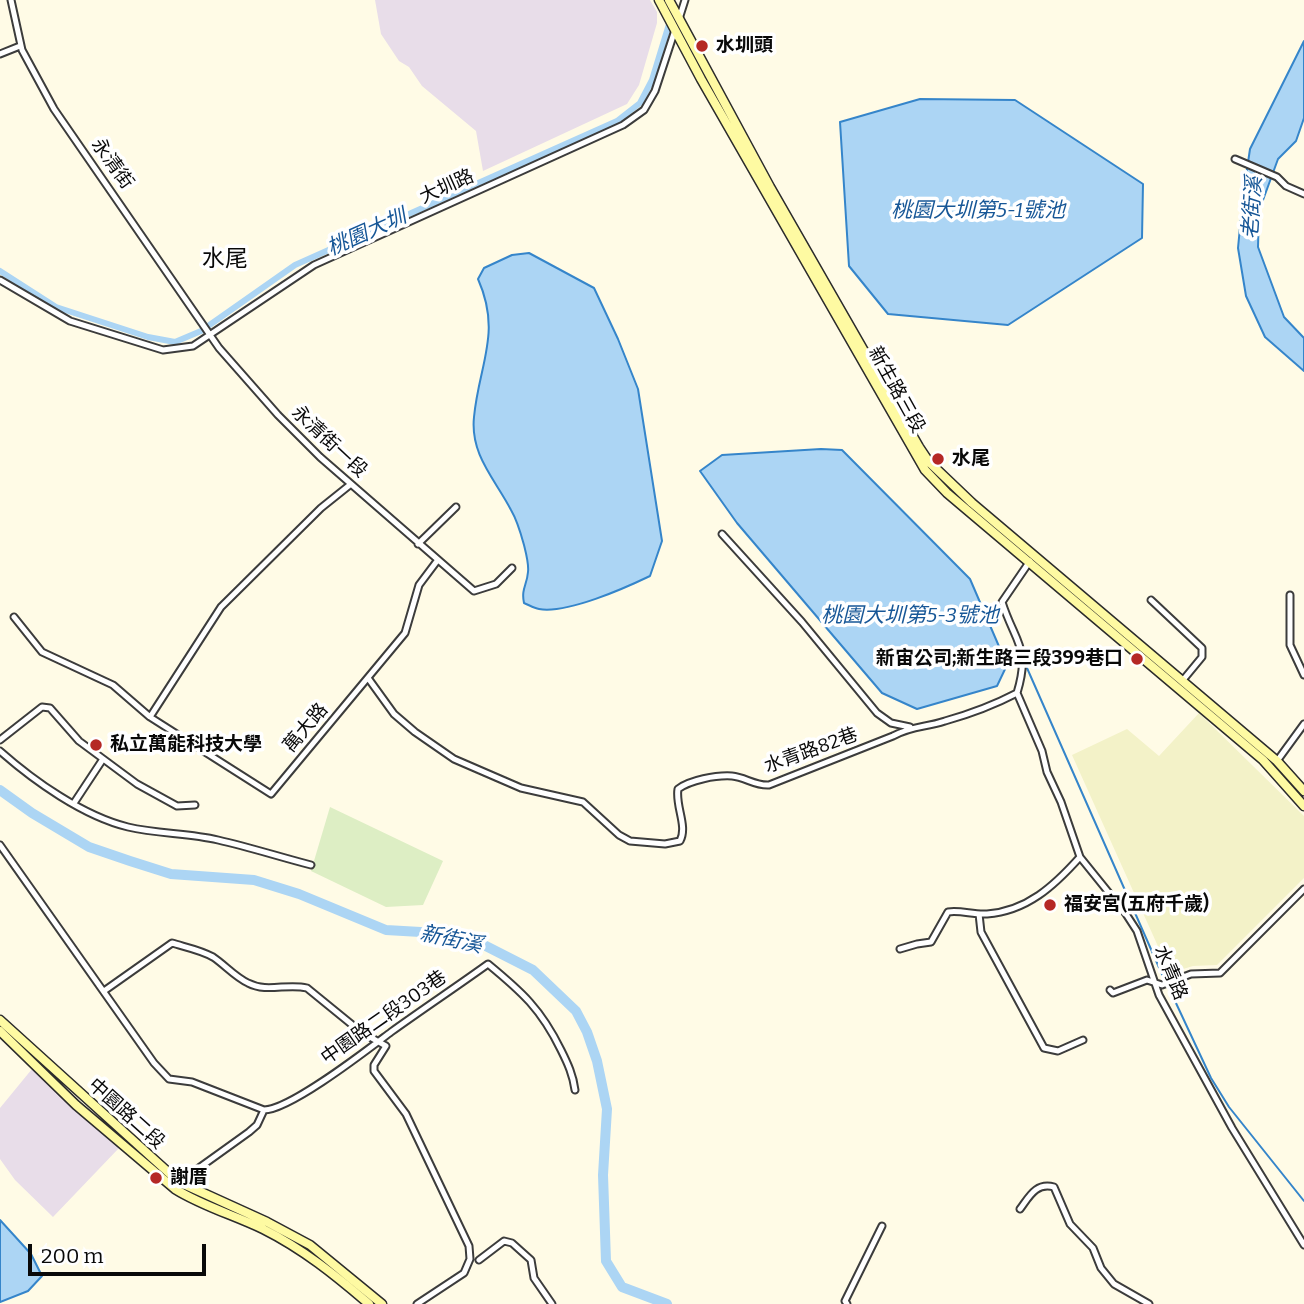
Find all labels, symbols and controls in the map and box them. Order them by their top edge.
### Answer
place label: 水圳頭 [716,35,773,57]
marker: 水圳頭 [694,38,710,54]
street label: 永清街 [86,134,138,194]
street label: 大圳路 [416,165,478,209]
water label: 老街溪 [1238,176,1268,240]
water label: 桃園大圳第5-1號池 [891,198,1065,224]
water label: 桃園大圳 [324,204,410,262]
district label: 水尾 [202,246,248,274]
street label: 新生路三段 [863,343,929,437]
street label: 永清街一段 [286,401,372,483]
place label: 水尾 [952,448,990,470]
marker: 水尾 [930,451,946,467]
water label: 桃園大圳第5-3號池 [821,603,999,629]
place label: 新宙公司;新生路三段399巷口 [876,648,1123,670]
marker: 新宙公司;新生路三段399巷口 [1129,651,1145,667]
street label: 萬大路 [279,699,333,757]
street label: 水青路82巷 [761,724,861,778]
place label: 私立萬能科技大學 [110,734,262,756]
marker: 私立萬能科技大學 [88,737,104,753]
place label: 福安宮(五府千歲) [1064,894,1209,916]
marker: 福安宮(五府千歲) [1042,897,1058,913]
water label: 新街溪 [418,921,484,959]
street label: 水青路 [1148,942,1192,1004]
street label: 中園路二段303巷 [317,966,451,1070]
street label: 中園路二段 [83,1074,169,1154]
place label: 謝厝 [170,1167,208,1189]
marker: 謝厝 [148,1170,164,1186]
scale bar [32,1230,210,1274]
text: 200 m [41,1243,104,1269]

